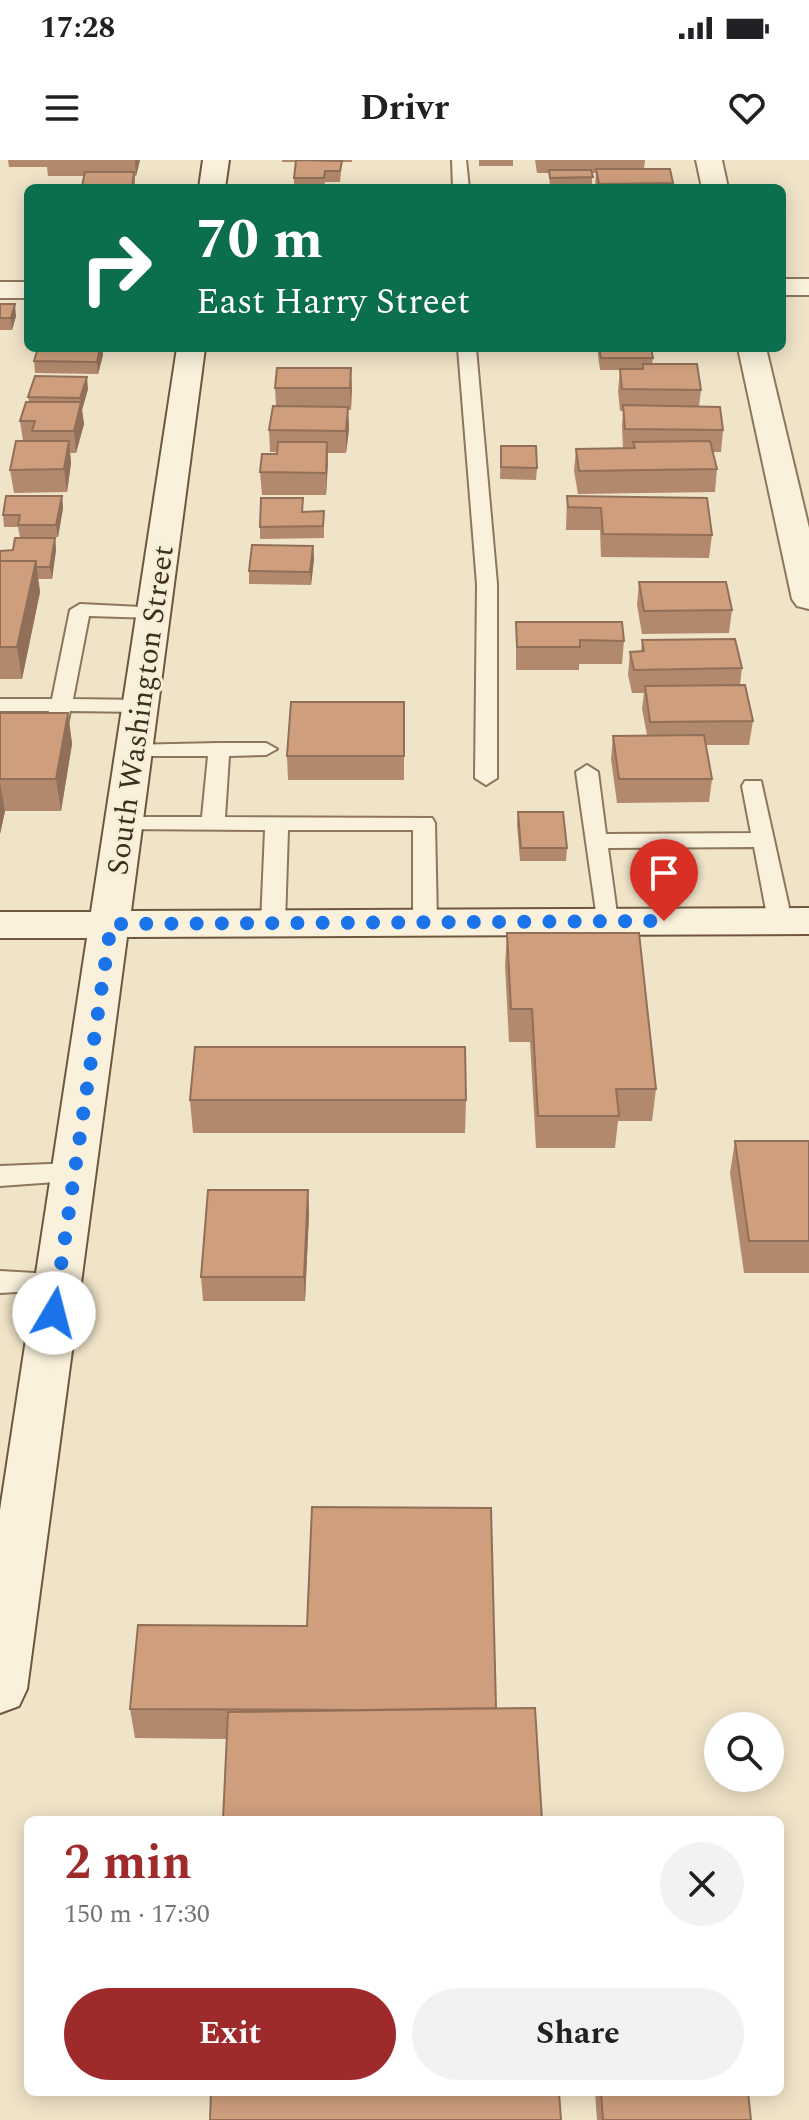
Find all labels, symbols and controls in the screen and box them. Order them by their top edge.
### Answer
text: 17:28 [40,5,115,51]
text: Drivr [360,81,449,136]
icon: menu [40,86,84,130]
icon: heart [725,86,769,130]
text: 70 m [196,198,323,283]
icon: right [64,216,168,320]
text: East Harry Street [196,275,470,330]
street label: South Washington Street [95,542,187,878]
pin [630,839,698,921]
icon: arrive [642,851,686,895]
position arrow [12,1271,96,1355]
map controls [704,1712,784,1792]
button: search [704,1712,784,1792]
text: 2 min [64,1827,192,1900]
button: close [660,1842,744,1926]
text: 150 m · 17:30 [64,1894,210,1934]
button: Exit [64,1988,396,2080]
button: Share [412,1988,744,2080]

